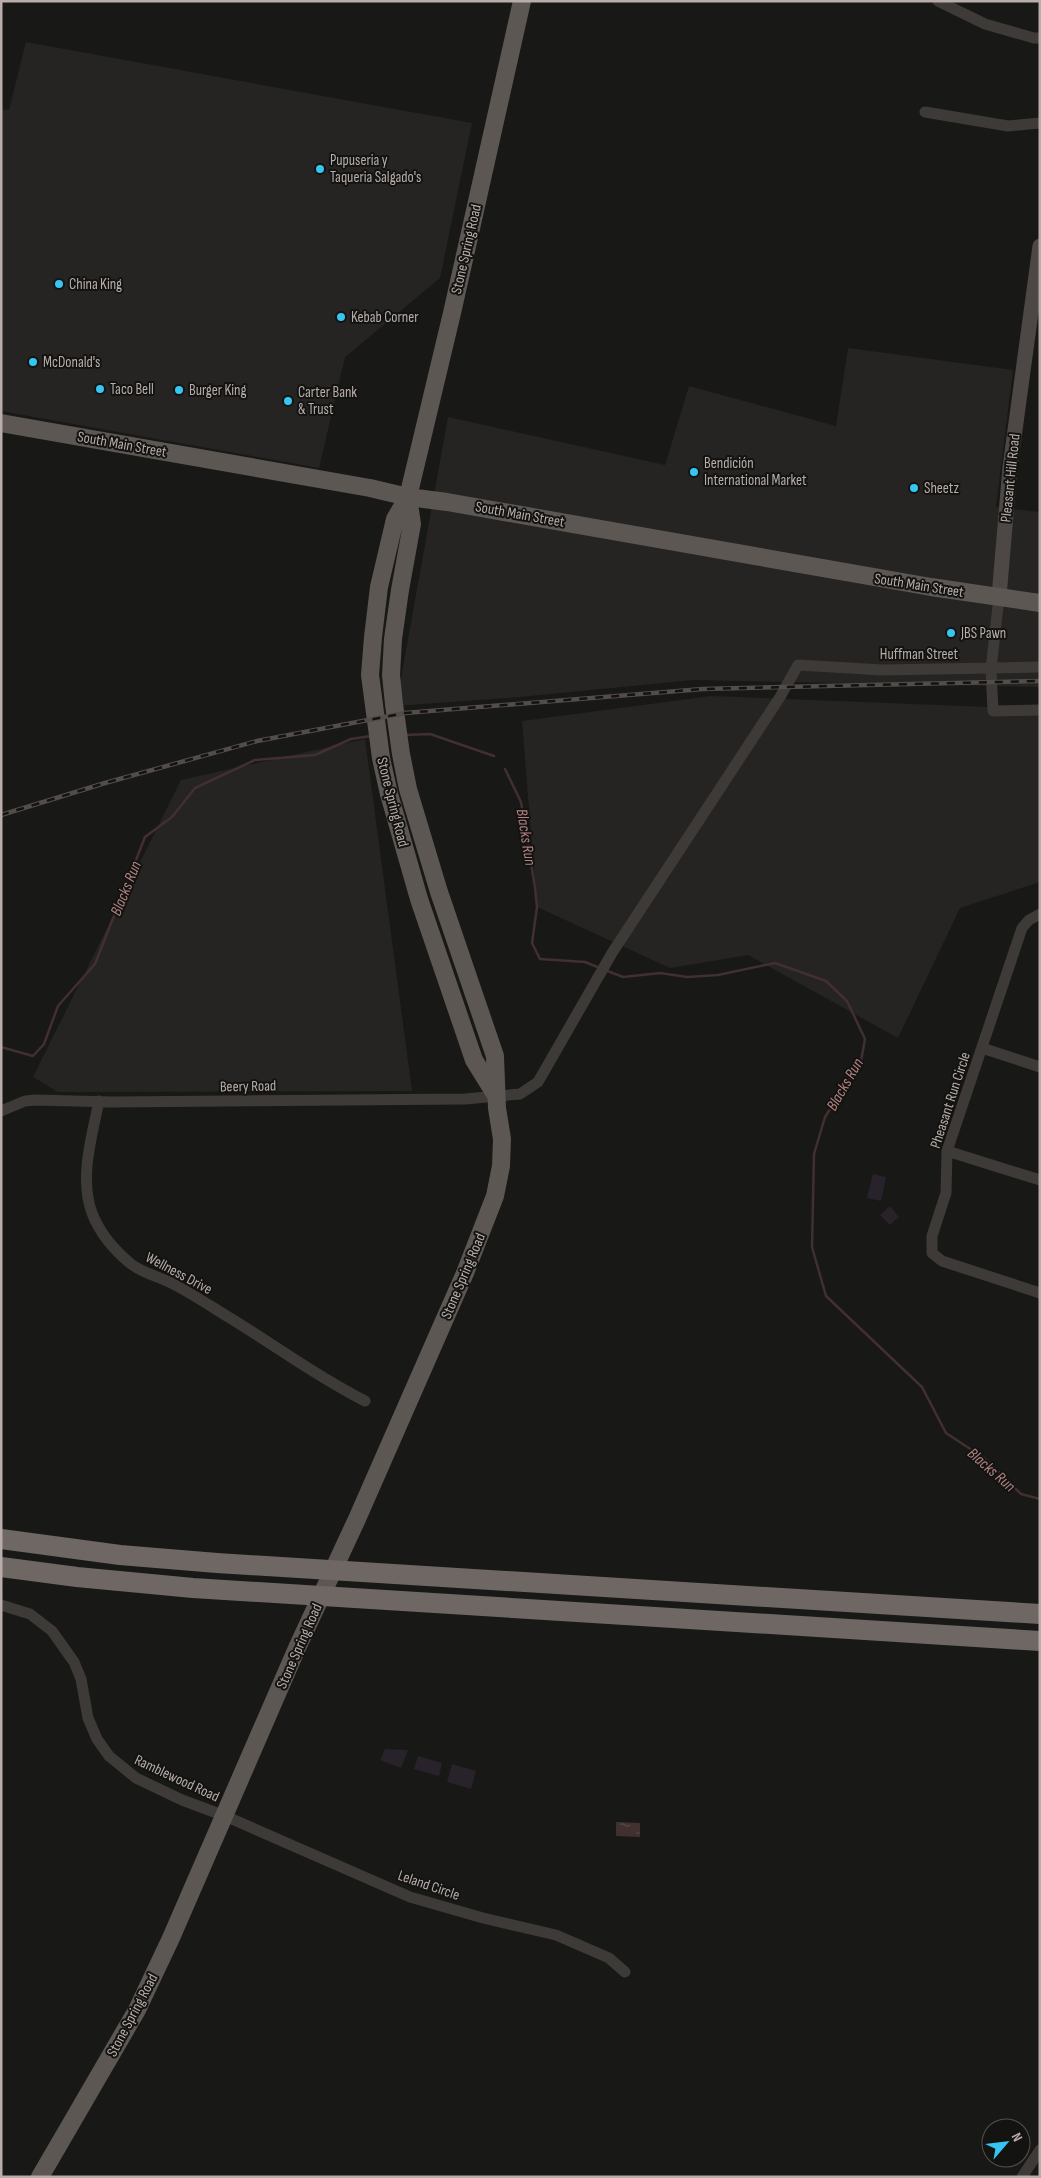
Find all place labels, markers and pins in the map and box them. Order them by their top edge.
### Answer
place label: Pupuseria y Taqueria Salgado's [330,151,421,187]
marker: Pupuseria y Taqueria Salgado's [314,163,326,175]
place label: China King [69,275,122,294]
marker: China King [53,278,65,290]
place label: Kebab Corner [351,308,419,327]
marker: Kebab Corner [335,311,347,323]
place label: McDonald's [43,353,101,372]
marker: McDonald's [27,356,39,368]
place label: Taco Bell [110,380,154,399]
place label: Burger King [189,381,247,400]
marker: Taco Bell [94,383,106,395]
place label: Carter Bank & Trust [298,383,357,419]
marker: Burger King [173,384,185,396]
marker: Carter Bank & Trust [282,395,294,407]
place label: Bendición International Market [704,454,807,490]
marker: Bendición International Market [688,466,700,478]
place label: Sheetz [924,479,960,498]
marker: Sheetz [908,482,920,494]
place label: JBS Pawn [960,624,1006,643]
marker: JBS Pawn [945,627,957,639]

